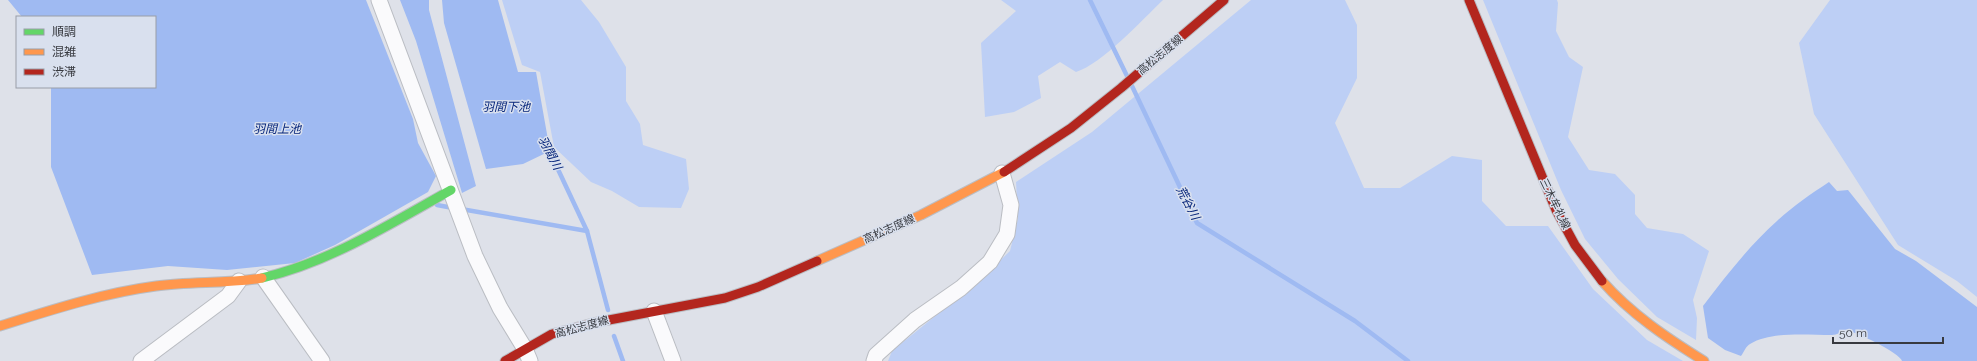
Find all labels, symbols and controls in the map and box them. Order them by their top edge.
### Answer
legend [16,16,156,88]
text: 順調 [52,25,76,39]
street label: 高松志度線 [1135,32,1185,78]
text: 混雑 [52,45,76,59]
text: 渋滞 [52,65,76,79]
water label: 羽間下池 [482,100,531,114]
water label: 羽間上池 [253,122,302,136]
water label: 羽間川 [535,134,566,174]
street label: 三木牟礼線 [1537,176,1573,232]
water label: 荒谷川 [1173,184,1204,224]
street label: 高松志度線 [861,212,917,246]
street label: 高松志度線 [554,314,610,340]
scale bar [1833,319,1943,345]
text: 50 m [1839,326,1867,340]

